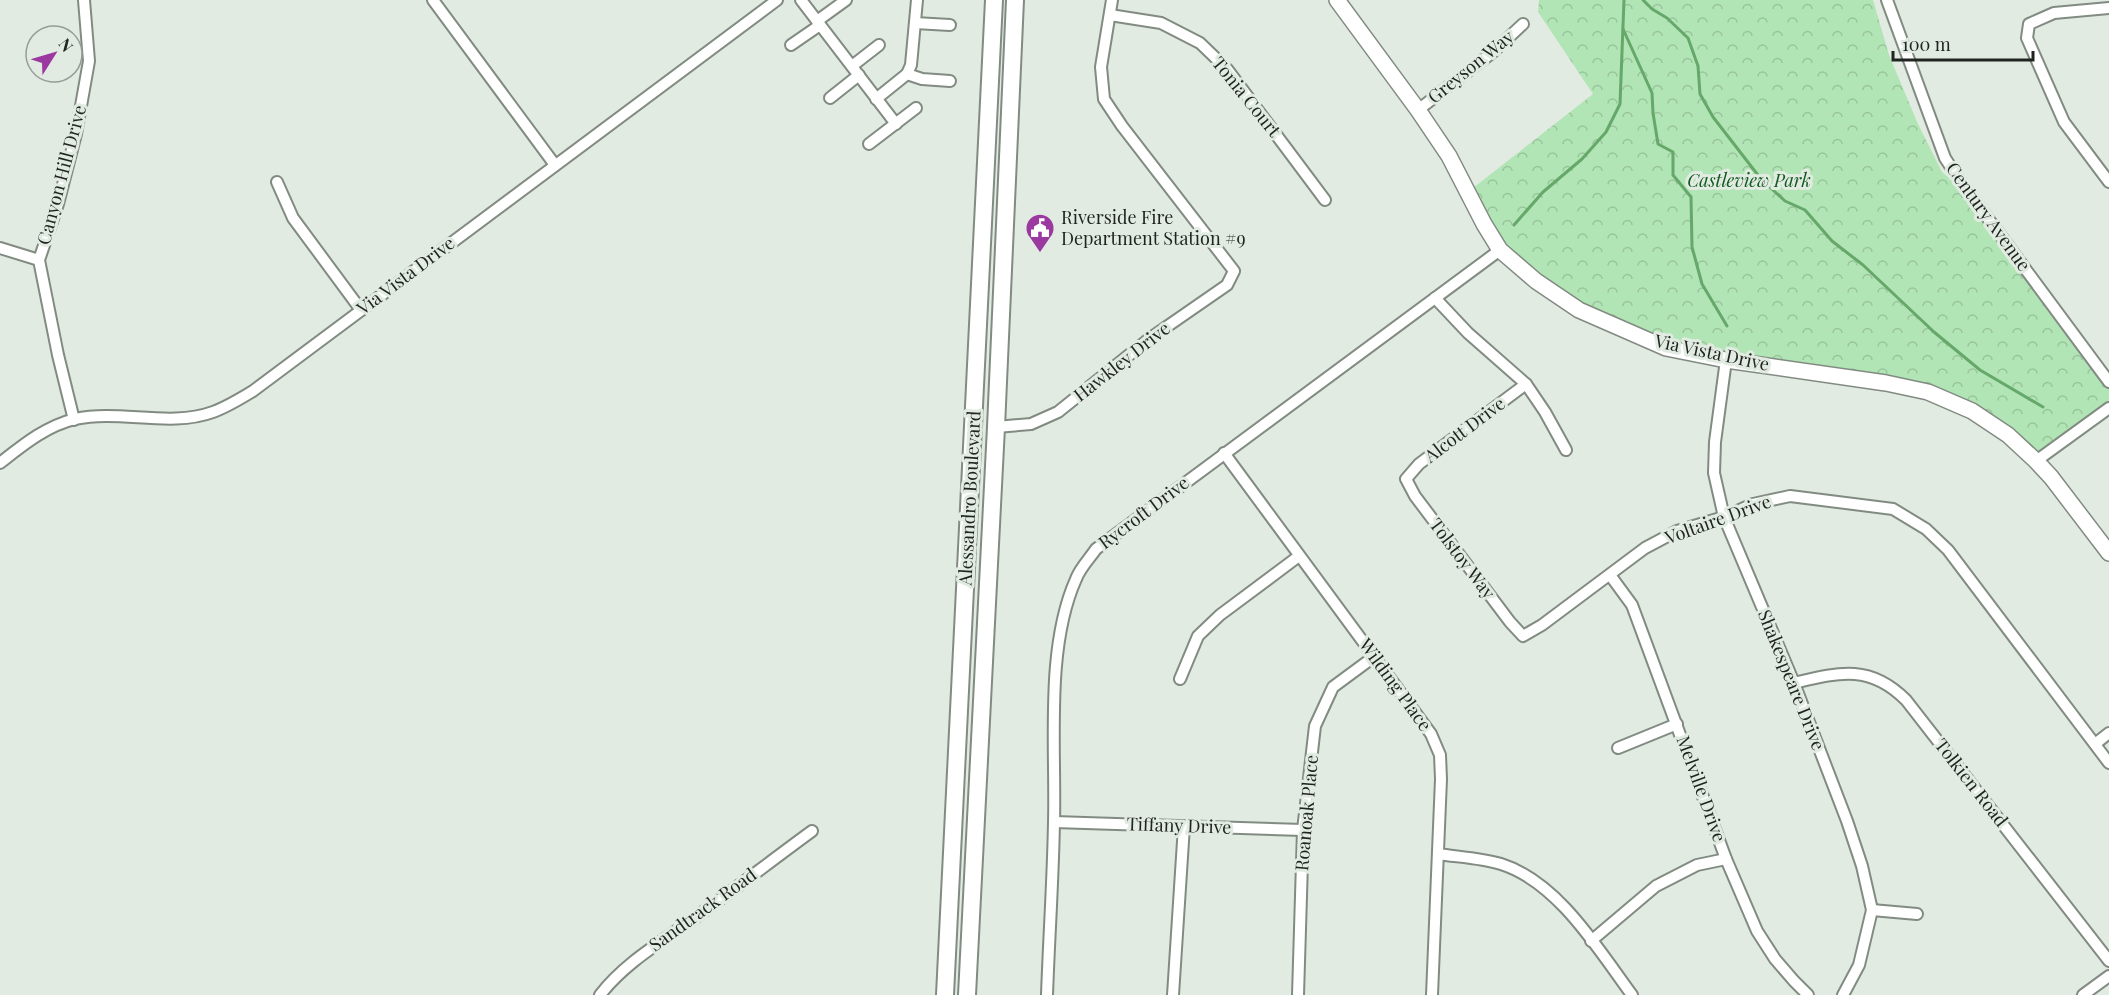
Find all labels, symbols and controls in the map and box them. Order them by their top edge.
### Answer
north arrow [24,24,84,84]
street label: Greyson Way [1422,24,1518,108]
scale bar [1893,24,2032,62]
text: 100 m [1902,32,1951,56]
text: N [55,34,79,56]
street label: Tonia Court [1207,51,1287,142]
street label: Canyon Hill Drive [31,102,91,247]
street label: Century Avenue [1941,157,2036,276]
park label: Castleview Park [1687,168,1811,192]
place label: Riverside Fire Department Station #9 [1061,205,1246,250]
public building icon: Riverside Fire Department Station #9 [1024,212,1056,254]
street label: Via Vista Drive [351,231,459,320]
street label: Hawkley Drive [1068,316,1175,406]
street label: Via Vista Drive [1652,328,1772,376]
street label: Alcott Drive [1418,391,1510,468]
street label: Alessandro Boulevard [952,409,986,587]
street label: Rycroft Drive [1093,470,1193,554]
street label: Voltaire Drive [1660,489,1774,550]
street label: Tolstoy Way [1425,513,1501,604]
street label: Shakespeare Drive [1753,606,1831,753]
street label: Wilding Place [1354,633,1437,735]
street label: Melville Drive [1672,732,1732,845]
street label: Tolkien Road [1930,733,2014,832]
street label: Roanoak Place [1289,754,1323,872]
street label: Tiffany Drive [1126,811,1232,839]
street label: Sandtrack Road [644,862,761,956]

